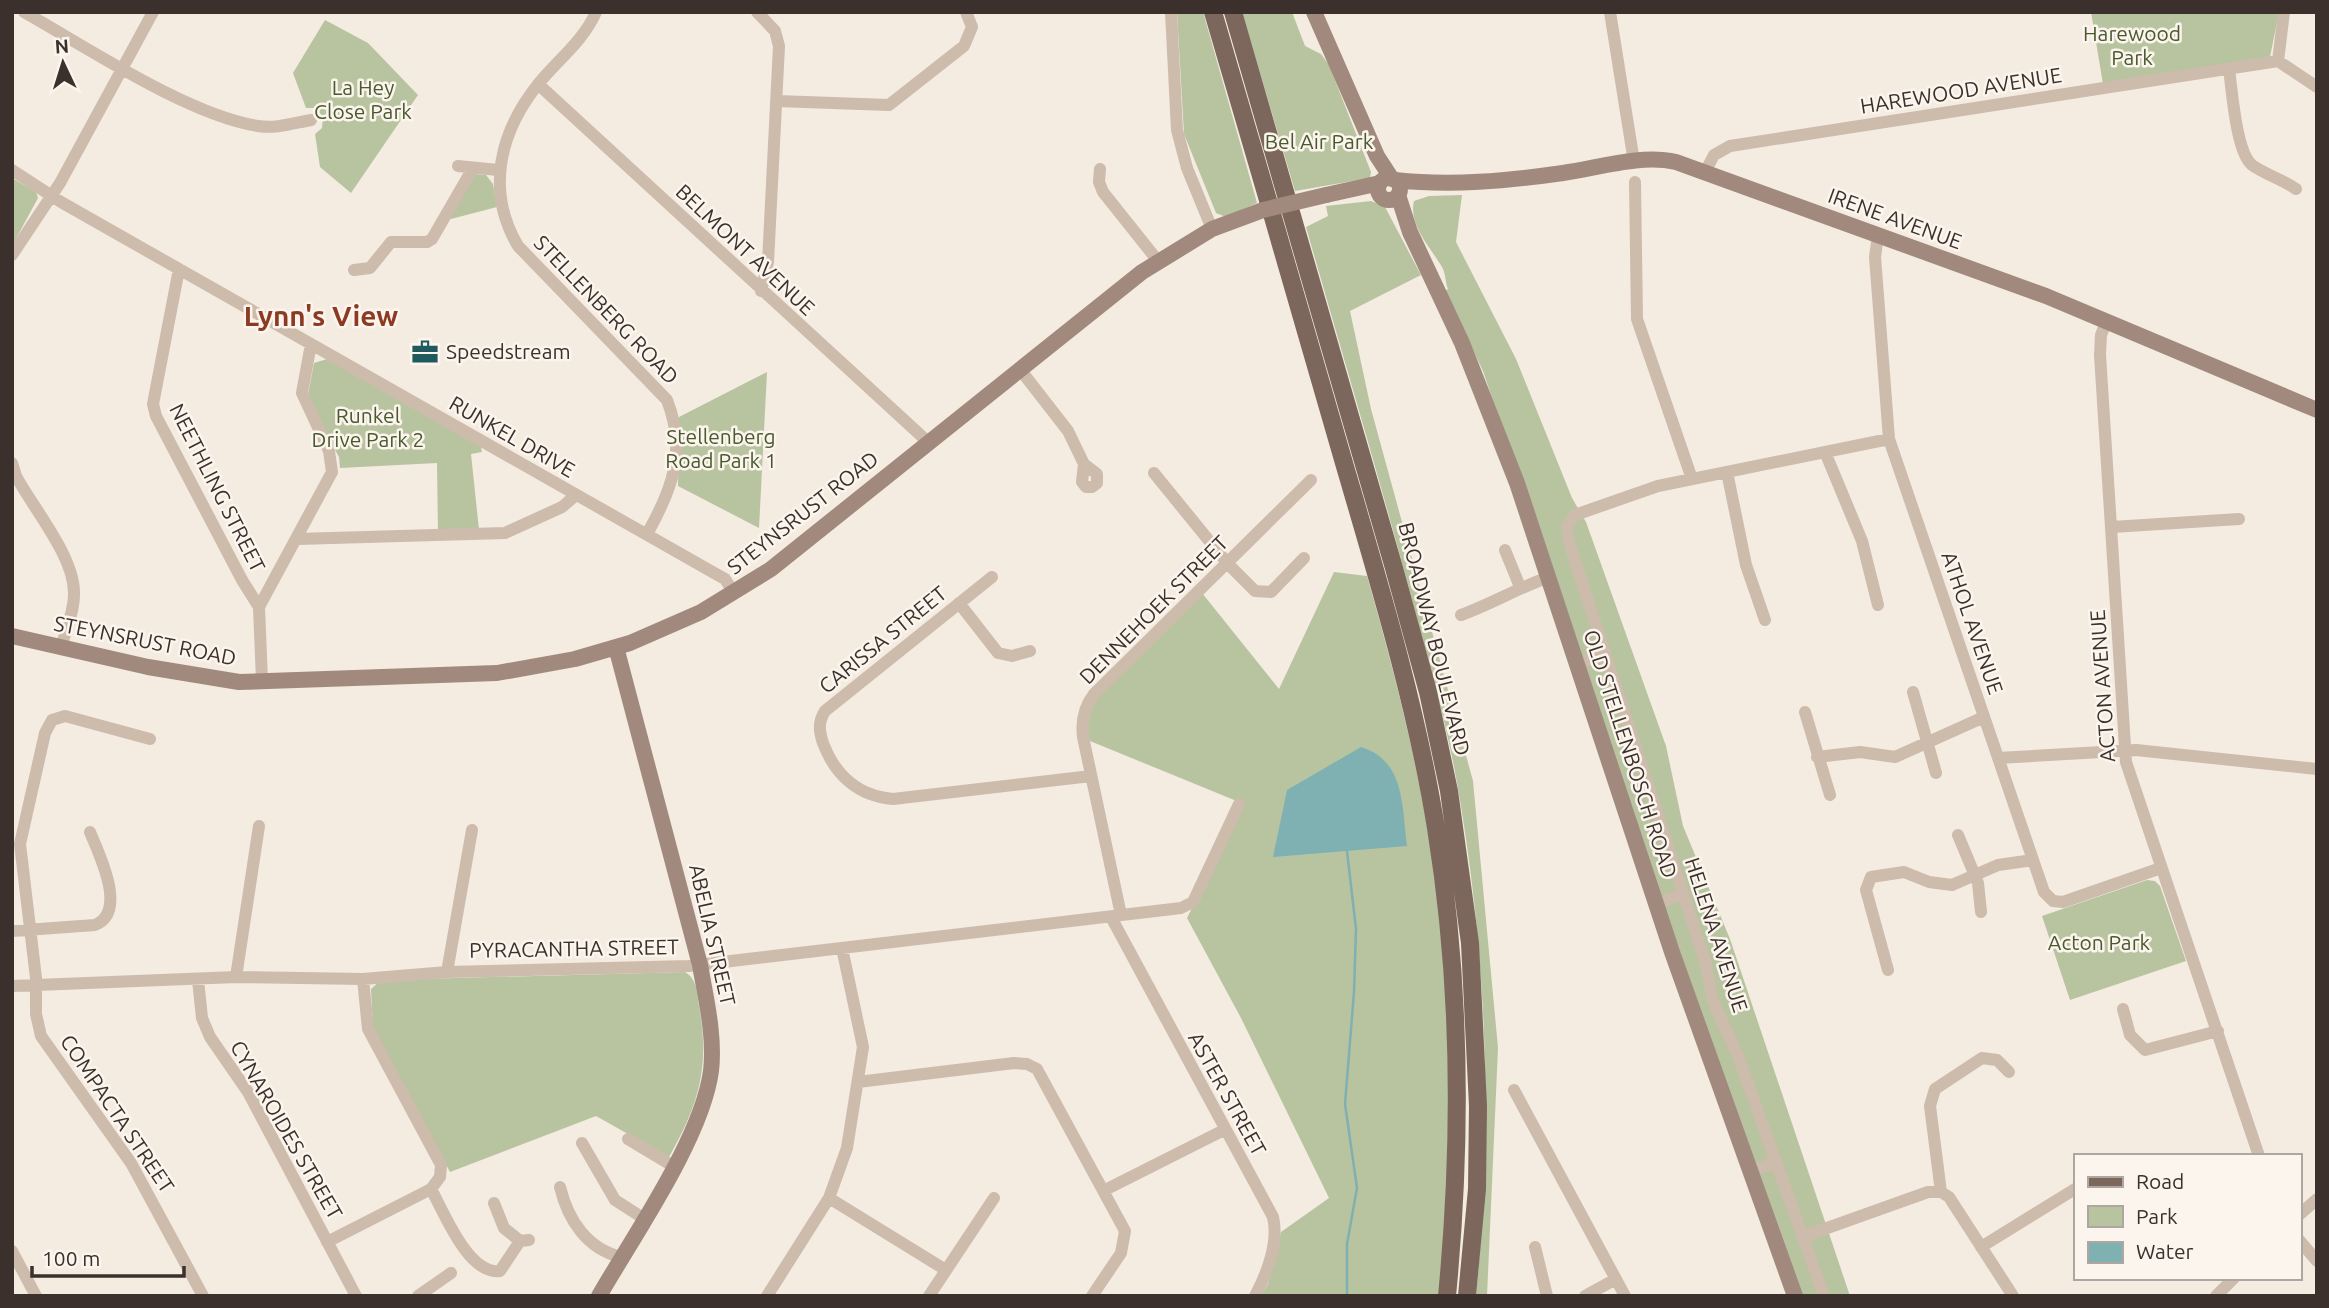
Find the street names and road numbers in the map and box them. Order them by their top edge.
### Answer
street label: HAREWOOD AVENUE [1858,62,2063,118]
street label: BELMONT AVENUE [671,179,820,320]
street label: IRENE AVENUE [1825,183,1966,253]
street label: STELLENBERG ROAD [530,230,684,388]
street label: RUNKEL DRIVE [445,391,580,482]
street label: NEETHLING STREET [165,399,271,576]
street label: STEYNSRUST ROAD [722,446,883,579]
street label: BROADWAY BOULEVARD [1394,520,1476,758]
street label: DENNEHOEK STREET [1074,530,1233,688]
street label: ATHOL AVENUE [1937,548,2009,697]
street label: CARISSA STREET [814,580,951,698]
street label: ACTON AVENUE [2085,609,2119,763]
street label: STEYNSRUST ROAD [52,611,238,669]
street label: OLD STELLENBOSCH ROAD [1579,626,1683,881]
street label: HELENA AVENUE [1681,854,1753,1015]
street label: ABELIA STREET [685,862,741,1008]
street label: PYRACANTHA STREET [469,934,679,962]
street label: ASTER STREET [1184,1028,1272,1160]
street label: COMPACTA STREET [56,1030,180,1197]
street label: CYNAROIDES STREET [226,1036,348,1223]

